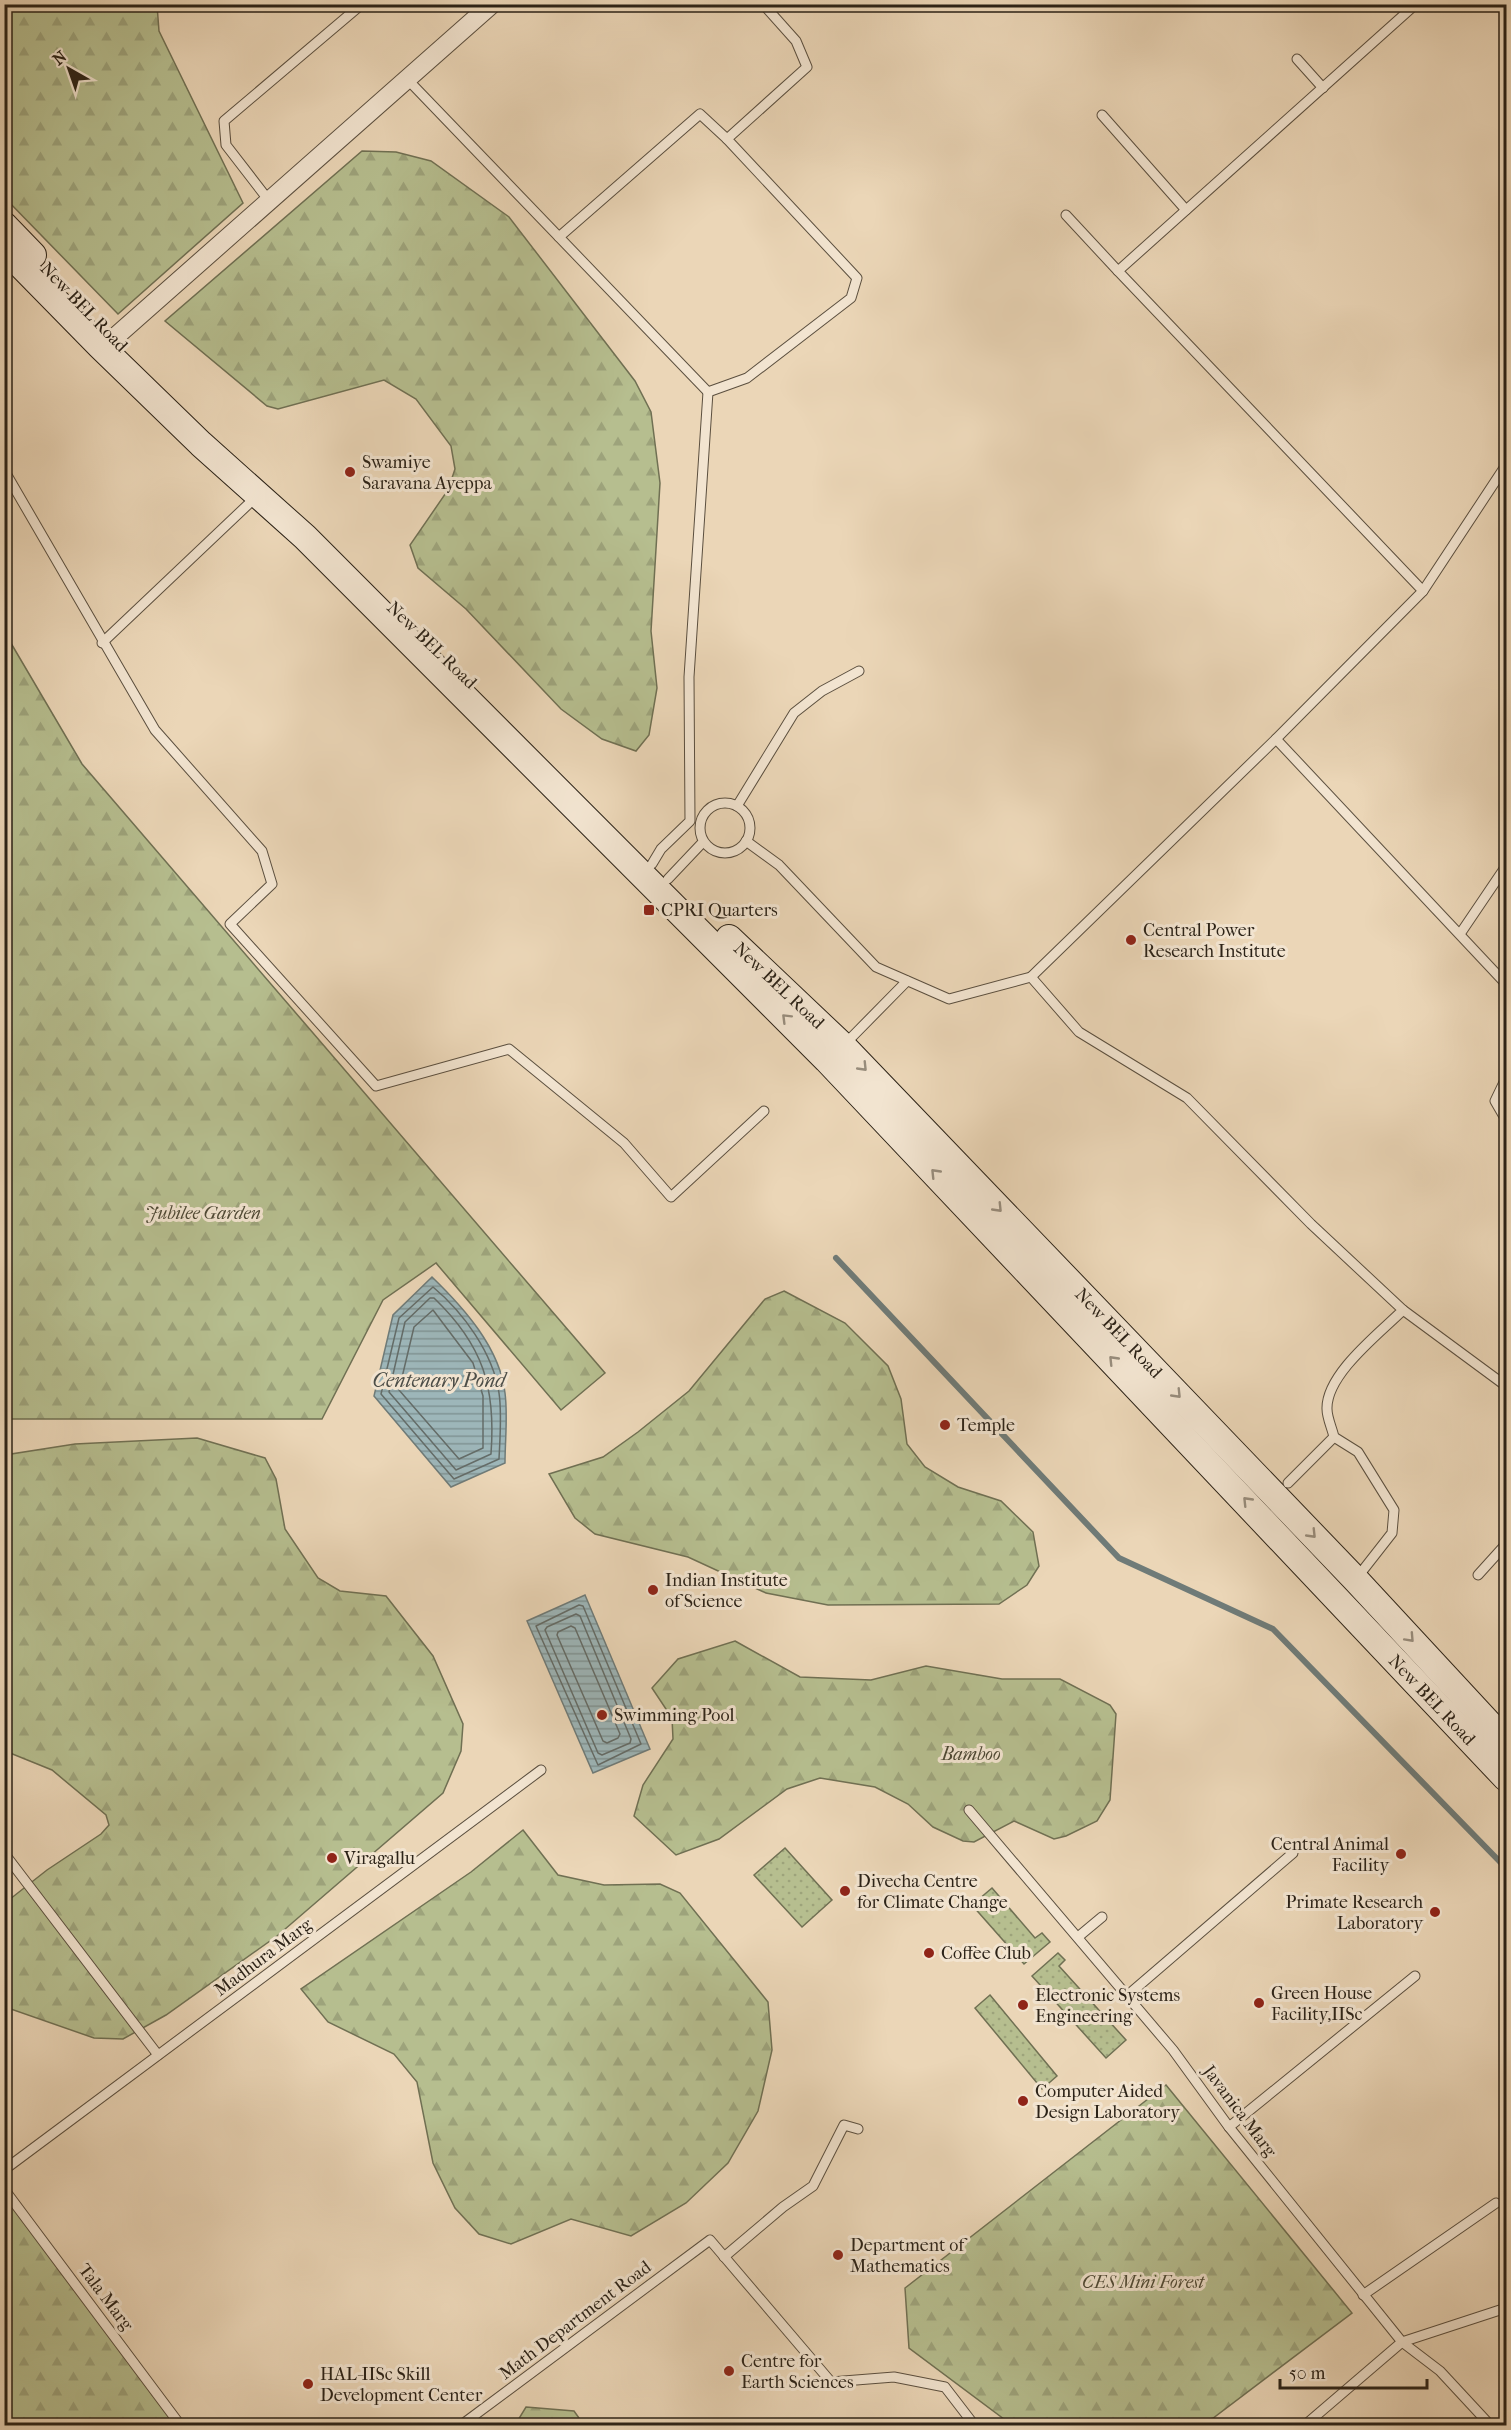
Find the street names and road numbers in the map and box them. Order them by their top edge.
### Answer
street label: New BEL Road [36,258,132,357]
street label: New BEL Road [382,597,481,694]
street label: New BEL Road [729,938,828,1034]
street label: New BEL Road [1070,1284,1166,1383]
street label: New BEL Road [1384,1651,1480,1750]
street label: Madhura Marg [210,1914,316,2001]
street label: Javanica Marg [1197,2060,1281,2162]
street label: Math Department Road [495,2256,655,2384]
street label: Tala Marg [74,2260,138,2335]

